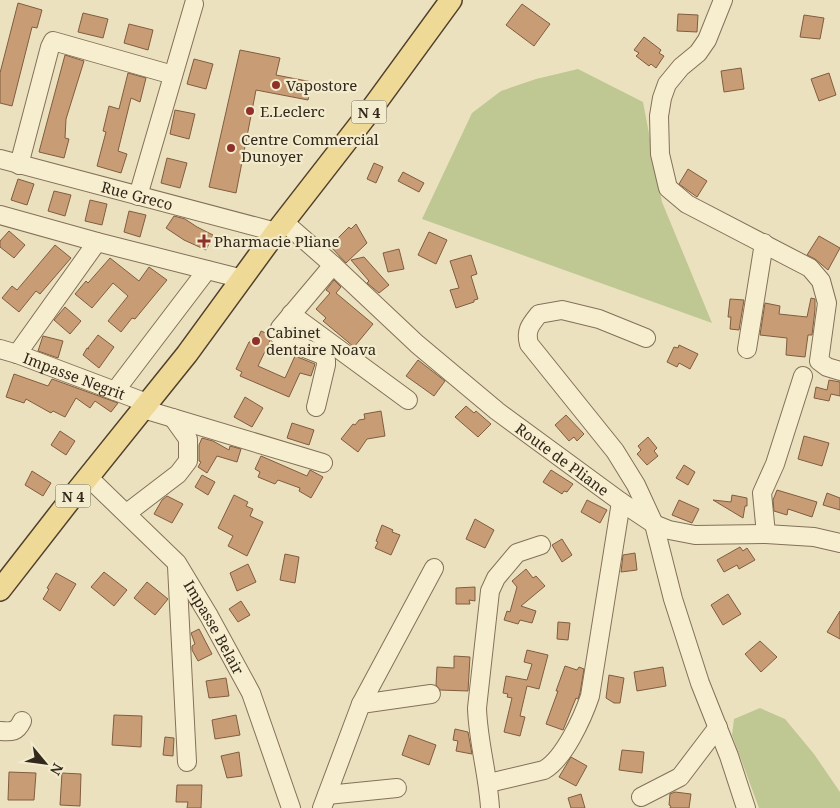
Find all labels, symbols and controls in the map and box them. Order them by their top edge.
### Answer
place label: Vapostore [286,75,357,95]
marker: Vapostore [270,79,282,91]
road number: N 4 [352,100,386,124]
place label: E.Leclerc [260,101,325,121]
marker: E.Leclerc [244,105,256,117]
place label: Centre Commercial Dunoyer [241,129,379,166]
marker: Centre Commercial Dunoyer [225,142,237,154]
street label: Rue Greco [99,176,175,214]
place label: Pharmacie Pliane [214,231,339,251]
marker: Pharmacie Pliane [198,235,210,247]
place label: Cabinet dentaire Noava [266,322,376,359]
marker: Cabinet dentaire Noava [250,335,262,347]
street label: Impasse Negrit [20,347,128,404]
street label: Route de Pliane [512,418,613,500]
road number: N 4 [56,484,90,508]
street label: Impasse Belair [179,576,249,678]
north arrow [20,738,70,788]
text: N [46,760,68,779]

